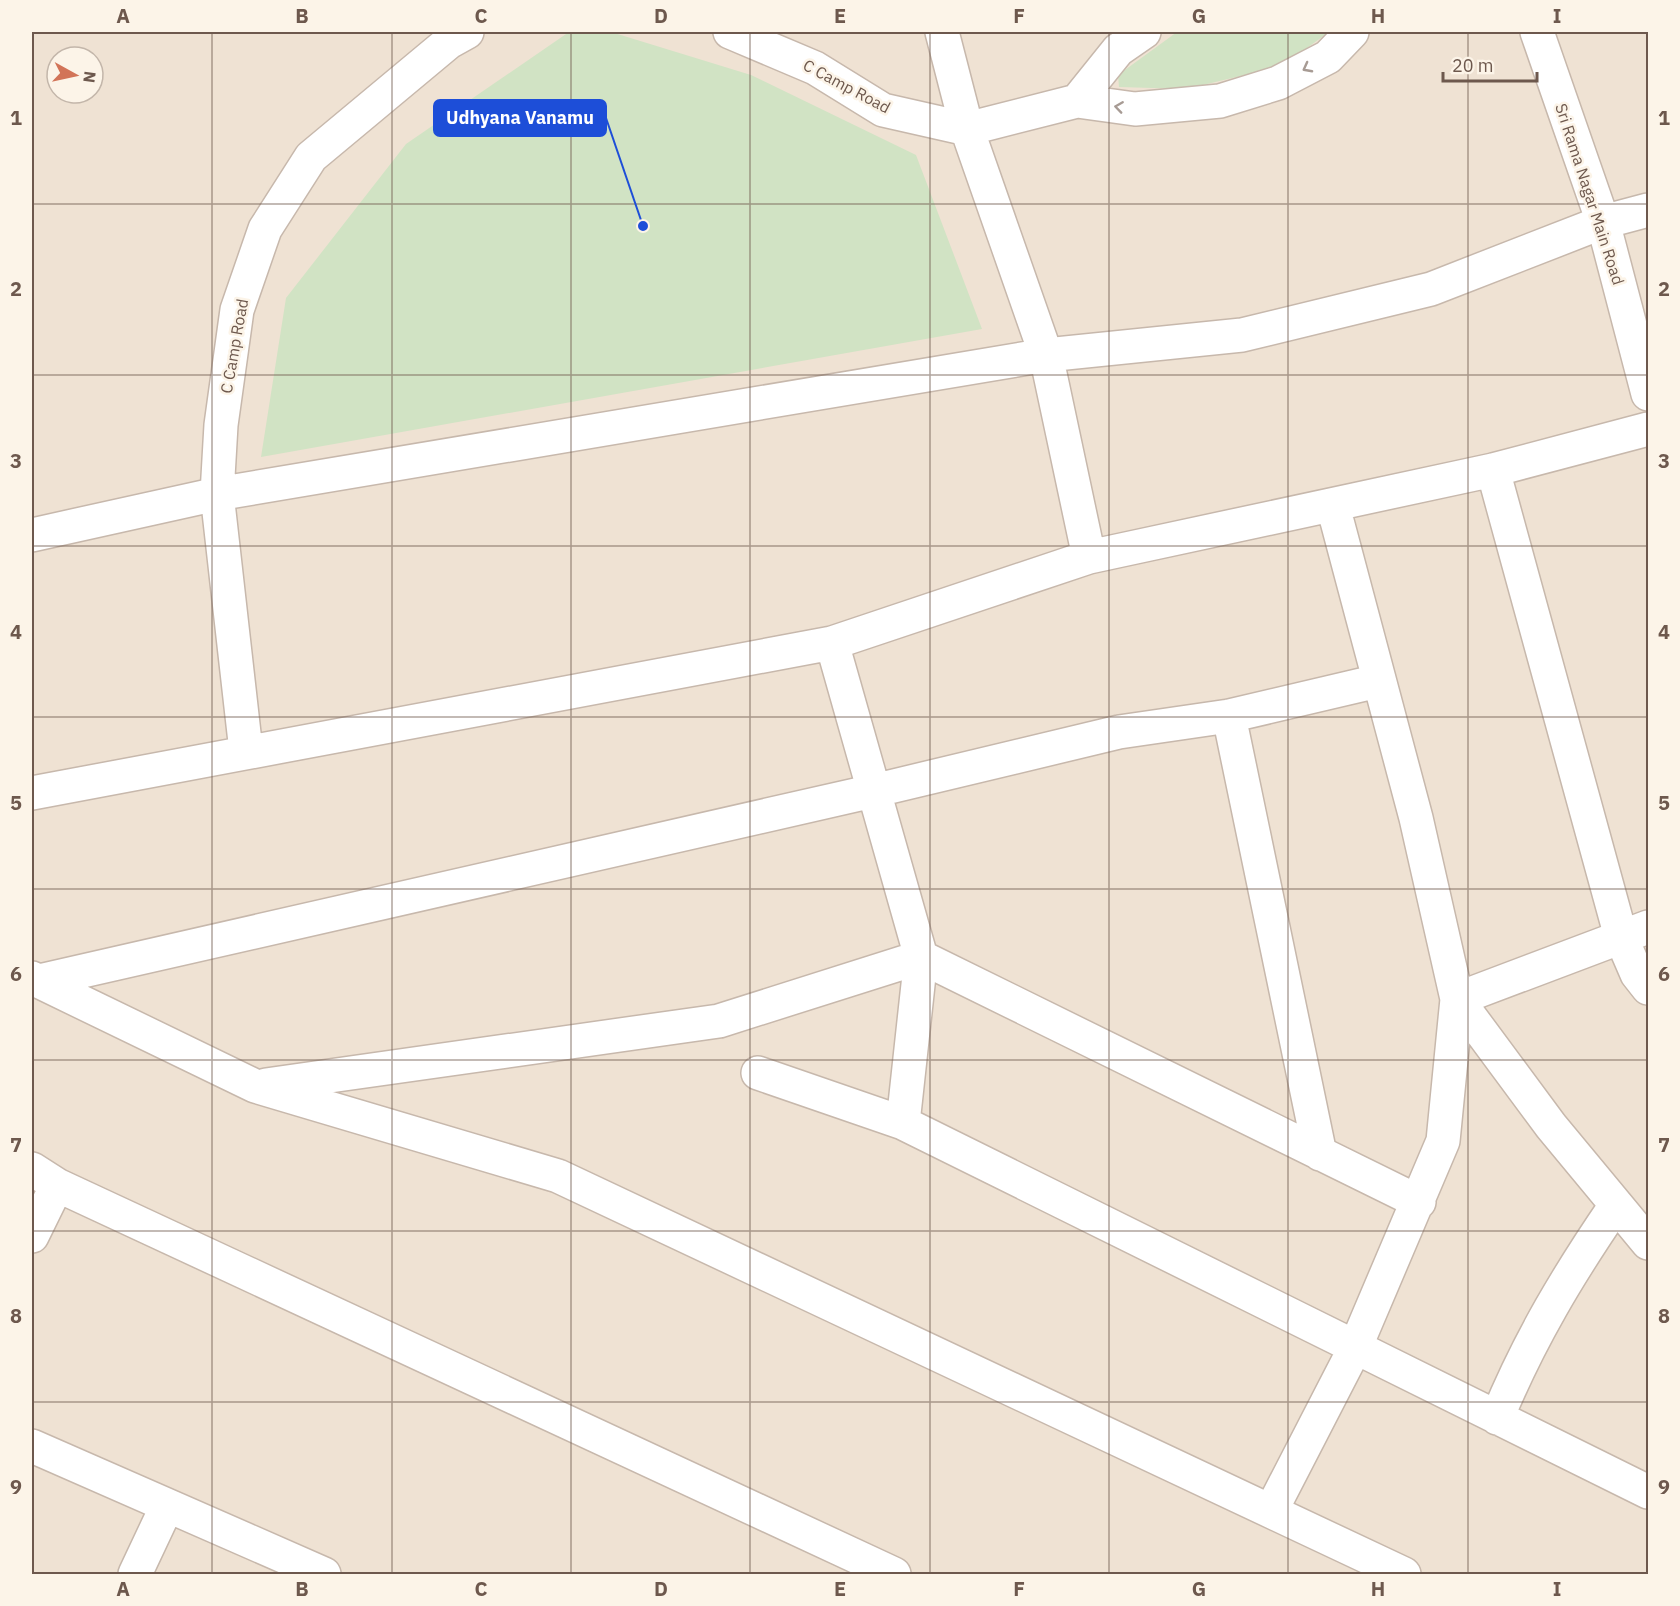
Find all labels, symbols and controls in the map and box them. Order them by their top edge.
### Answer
text: A [116,2,130,29]
text: B [295,2,309,29]
text: C [474,2,488,29]
text: D [654,2,668,29]
text: E [834,2,846,29]
text: F [1013,2,1025,29]
text: G [1192,2,1206,29]
text: H [1371,2,1385,29]
text: I [1553,2,1561,29]
north arrow [45,45,105,105]
scale bar [1443,45,1538,83]
text: 20 m [1452,54,1494,77]
street label: C Camp Road [800,55,894,117]
one-way arrow [1303,61,1313,72]
text: N [79,70,101,84]
callout: Udhyana Vanamu [434,100,606,136]
street label: Sri Rama Nagar Main Road [1551,101,1629,287]
one-way arrow [1114,102,1124,114]
text: 1 [10,104,22,131]
text: 1 [1658,104,1670,131]
text: Udhyana Vanamu [446,106,594,129]
text: 2 [10,275,22,302]
text: 2 [1658,275,1670,302]
street label: C Camp Road [216,297,252,395]
text: 3 [10,447,22,474]
text: 3 [1658,447,1670,474]
text: 4 [10,618,22,645]
text: 4 [1658,618,1670,645]
text: 5 [10,789,22,816]
text: 5 [1658,789,1670,816]
text: 6 [10,960,22,987]
text: 6 [1658,960,1670,987]
text: 7 [10,1131,22,1158]
text: 7 [1658,1131,1670,1158]
text: 8 [10,1302,22,1329]
text: 8 [1658,1302,1670,1329]
text: 9 [10,1473,22,1500]
text: 9 [1658,1473,1670,1500]
text: A [116,1575,130,1602]
text: B [295,1575,309,1602]
text: C [474,1575,488,1602]
text: D [654,1575,668,1602]
text: E [834,1575,846,1602]
text: F [1013,1575,1025,1602]
text: G [1192,1575,1206,1602]
text: H [1371,1575,1385,1602]
text: I [1553,1575,1561,1602]

